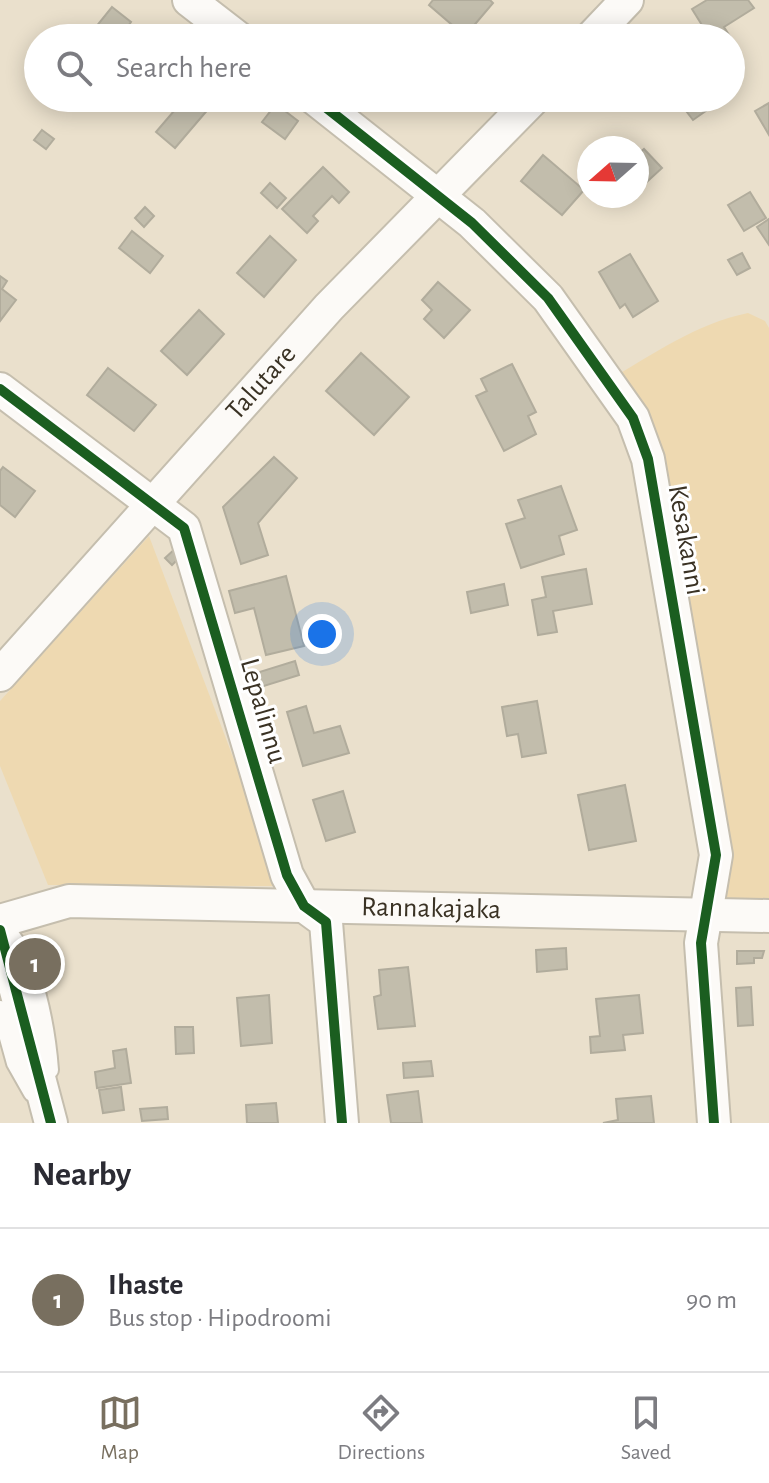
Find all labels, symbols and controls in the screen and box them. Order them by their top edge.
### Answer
search box [24,24,745,112]
icon: search [52,46,96,90]
text: Search here [116,53,252,83]
north arrow [577,136,649,208]
street label: Talutare [221,340,302,425]
street label: Kesakanni [663,483,709,597]
your location [302,614,342,654]
street label: Lepalinnu [235,655,291,767]
street label: Rannakajaka [361,893,501,924]
pin: 1 [9,934,61,994]
text: Nearby [32,1158,131,1192]
text: Ihaste [108,1270,183,1300]
text: 1 [53,1287,63,1313]
text: 90 m [686,1287,737,1313]
text: Bus stop · Hipodroomi [108,1305,332,1331]
tab: Map [98,1391,142,1465]
tab: Directions [337,1391,425,1465]
tab: Saved [621,1391,671,1465]

